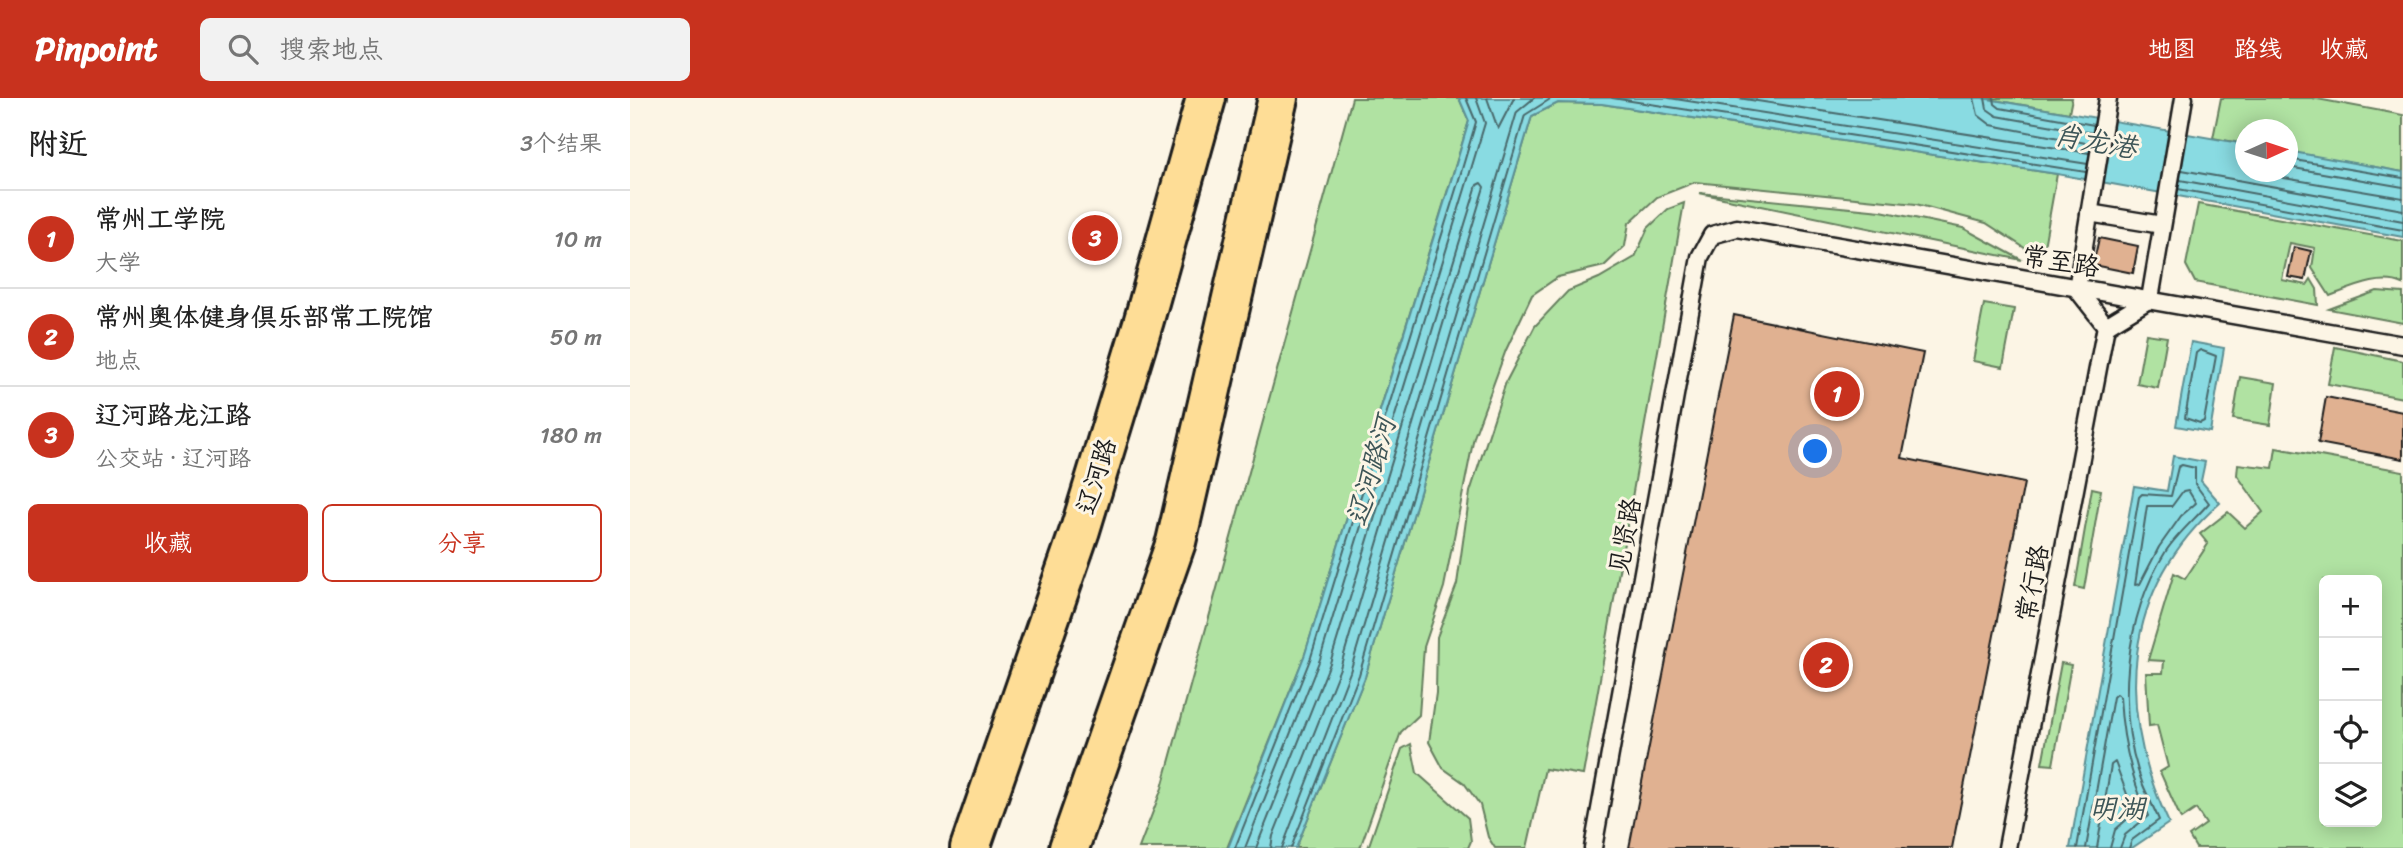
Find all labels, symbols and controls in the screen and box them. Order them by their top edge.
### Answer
search box [200,18,690,81]
text: Pinpoint [35,20,158,78]
text: 搜索地点 [280,26,384,72]
text: 地图 [2148,28,2196,70]
text: 路线 [2234,28,2282,70]
text: 收藏 [2320,28,2368,70]
icon: search [224,30,262,68]
water label: 肖龙港 [2049,110,2144,173]
text: 附近 [28,117,88,171]
north arrow [2235,119,2298,182]
text: 3个结果 [520,123,602,164]
text: 常州工学院 [95,196,225,242]
pin: 3 [1072,212,1118,264]
text: 1 [46,219,56,260]
text: 10 m [554,219,602,260]
street label: 常至路 [2019,232,2103,290]
text: 大学 [95,242,141,283]
text: 常州奥体健身俱乐部常工院馆 [95,294,433,340]
text: 2 [44,317,58,358]
text: 50 m [550,317,602,358]
text: 地点 [95,340,141,381]
pin: 1 [1814,368,1860,420]
text: 辽河路龙江路 [95,392,251,438]
water label: 辽河路河 [1332,407,1411,532]
text: 3 [45,415,57,456]
text: 180 m [540,415,602,456]
street label: 辽河路 [1063,432,1129,520]
your location [1798,434,1832,468]
text: 公交站 · 辽河路 [95,438,251,479]
street label: 见贤路 [1596,494,1654,578]
button: 收藏 [28,504,308,582]
button: 分享 [322,504,602,582]
street label: 常行路 [2002,540,2062,626]
map controls [2319,575,2382,827]
button: + [2319,575,2382,638]
button: − [2319,638,2382,701]
pin: 2 [1803,639,1849,691]
button: locate [2319,701,2382,764]
button: layers [2319,764,2382,827]
water label: 明湖 [2089,784,2148,833]

